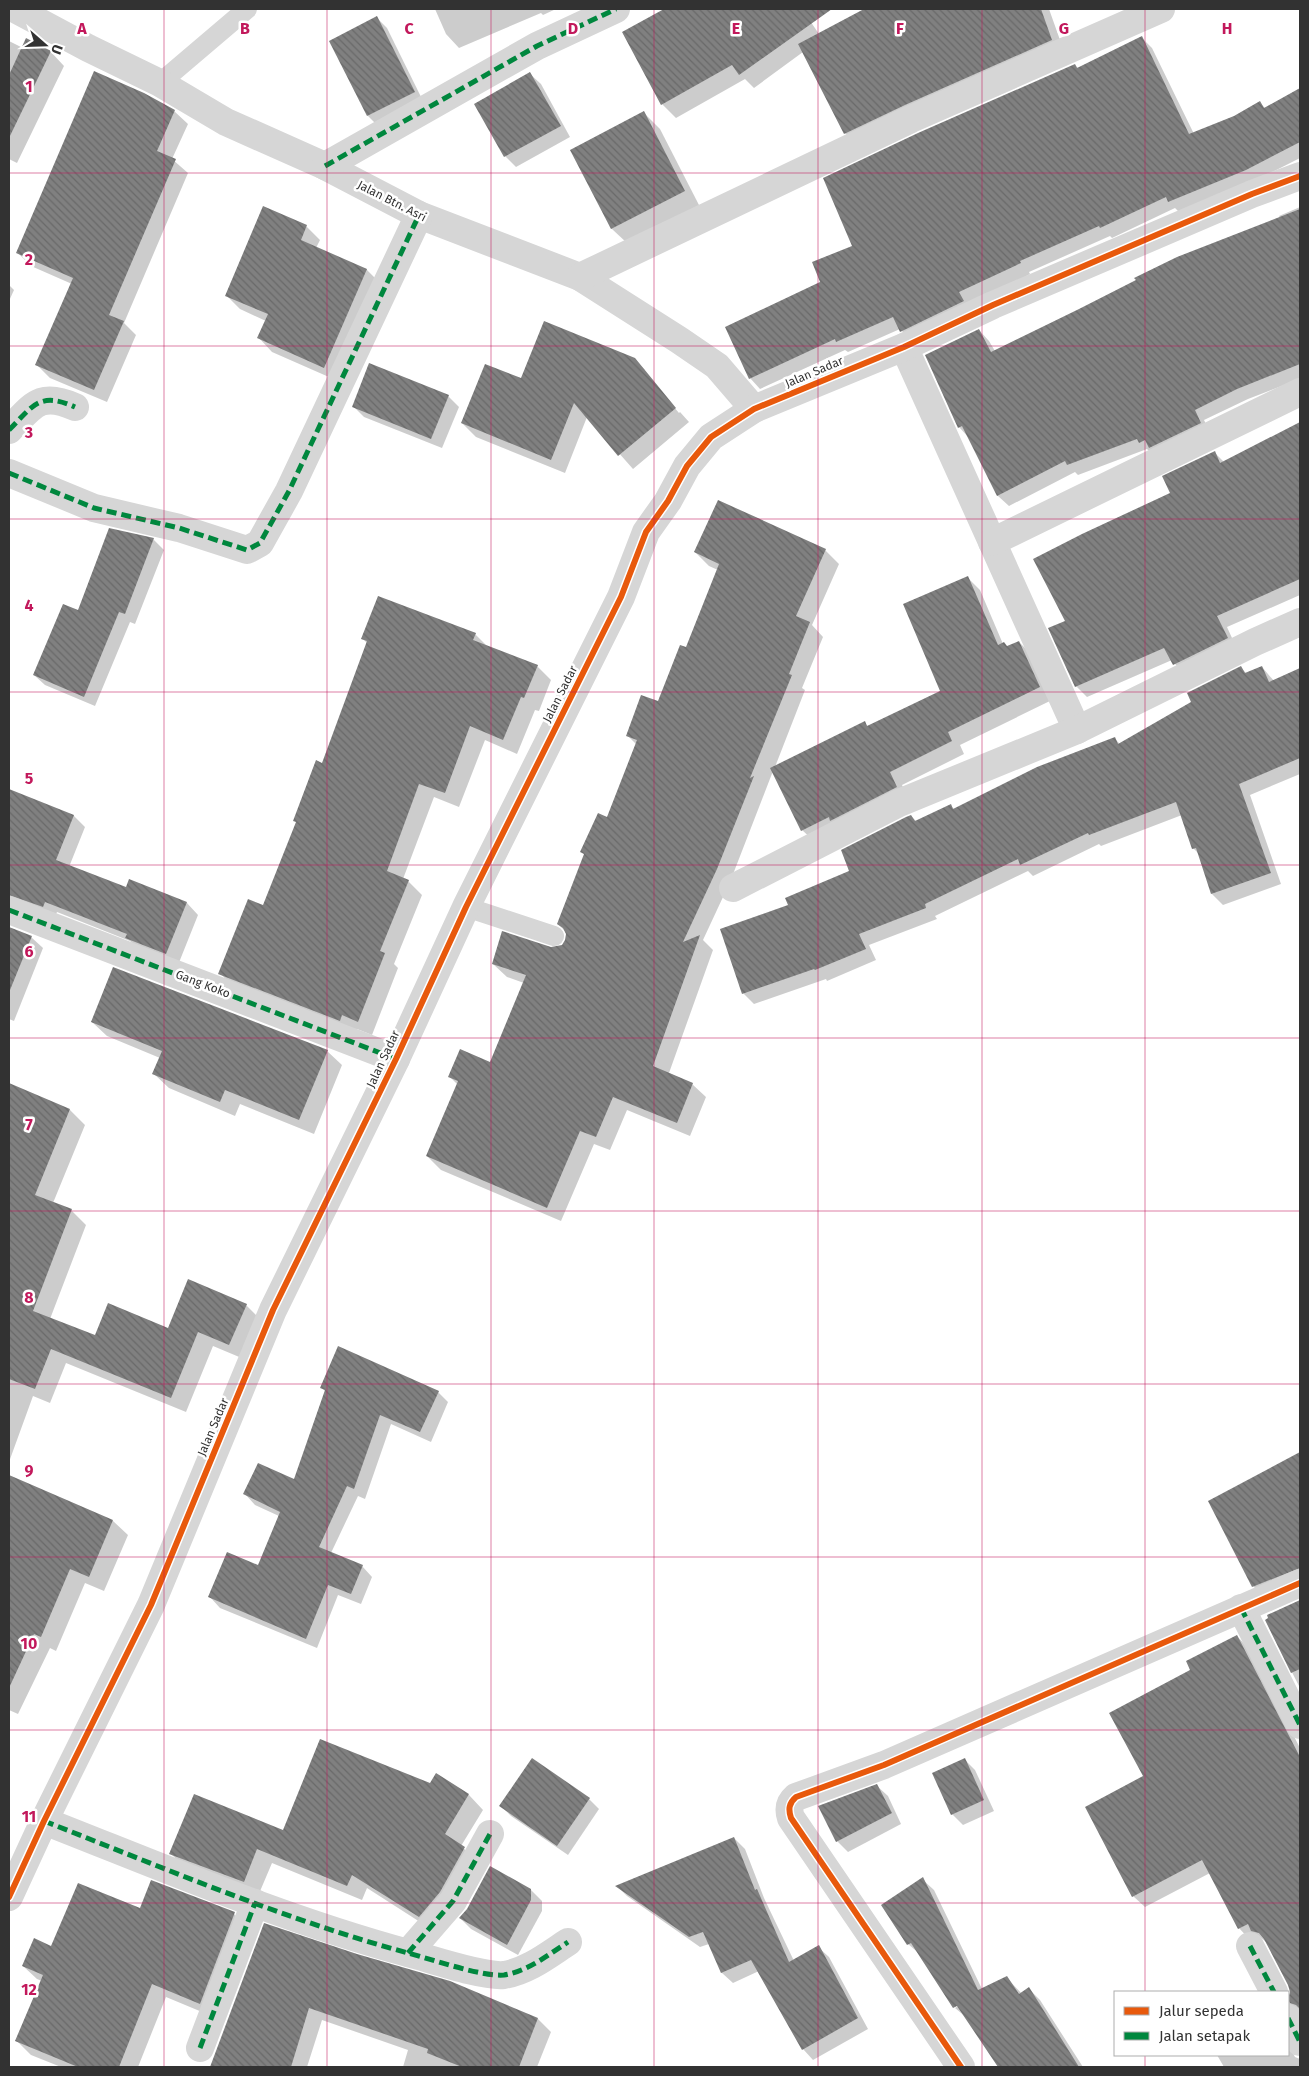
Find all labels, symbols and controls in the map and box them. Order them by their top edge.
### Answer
text: A [76,19,87,38]
text: B [240,19,250,38]
text: C [404,19,414,38]
text: D [568,19,578,38]
text: E [732,19,740,38]
text: F [896,19,904,38]
text: G [1059,19,1069,38]
text: H [1222,19,1232,38]
north arrow [20,20,70,70]
text: U [47,42,66,56]
text: 1 [25,77,33,96]
street label: Jalan Btn. Asri [355,178,429,224]
text: 2 [25,250,33,269]
street label: Jalan Sadar [783,353,845,390]
text: 3 [24,423,33,442]
text: 4 [24,596,34,615]
street label: Jalan Sadar [540,663,580,725]
text: 5 [25,769,34,788]
text: 6 [24,942,34,961]
street label: Gang Koko [174,967,232,1001]
street label: Jalan Sadar [364,1028,403,1090]
text: 7 [25,1115,33,1134]
text: 8 [24,1288,34,1307]
street label: Jalan Sadar [195,1396,232,1458]
text: 9 [25,1461,34,1480]
text: 10 [21,1634,37,1653]
text: 11 [22,1807,36,1826]
text: 12 [21,1980,37,1999]
legend [1114,1991,1289,2056]
text: Jalur sepeda [1159,2002,1244,2020]
text: Jalan setapak [1159,2027,1250,2045]

